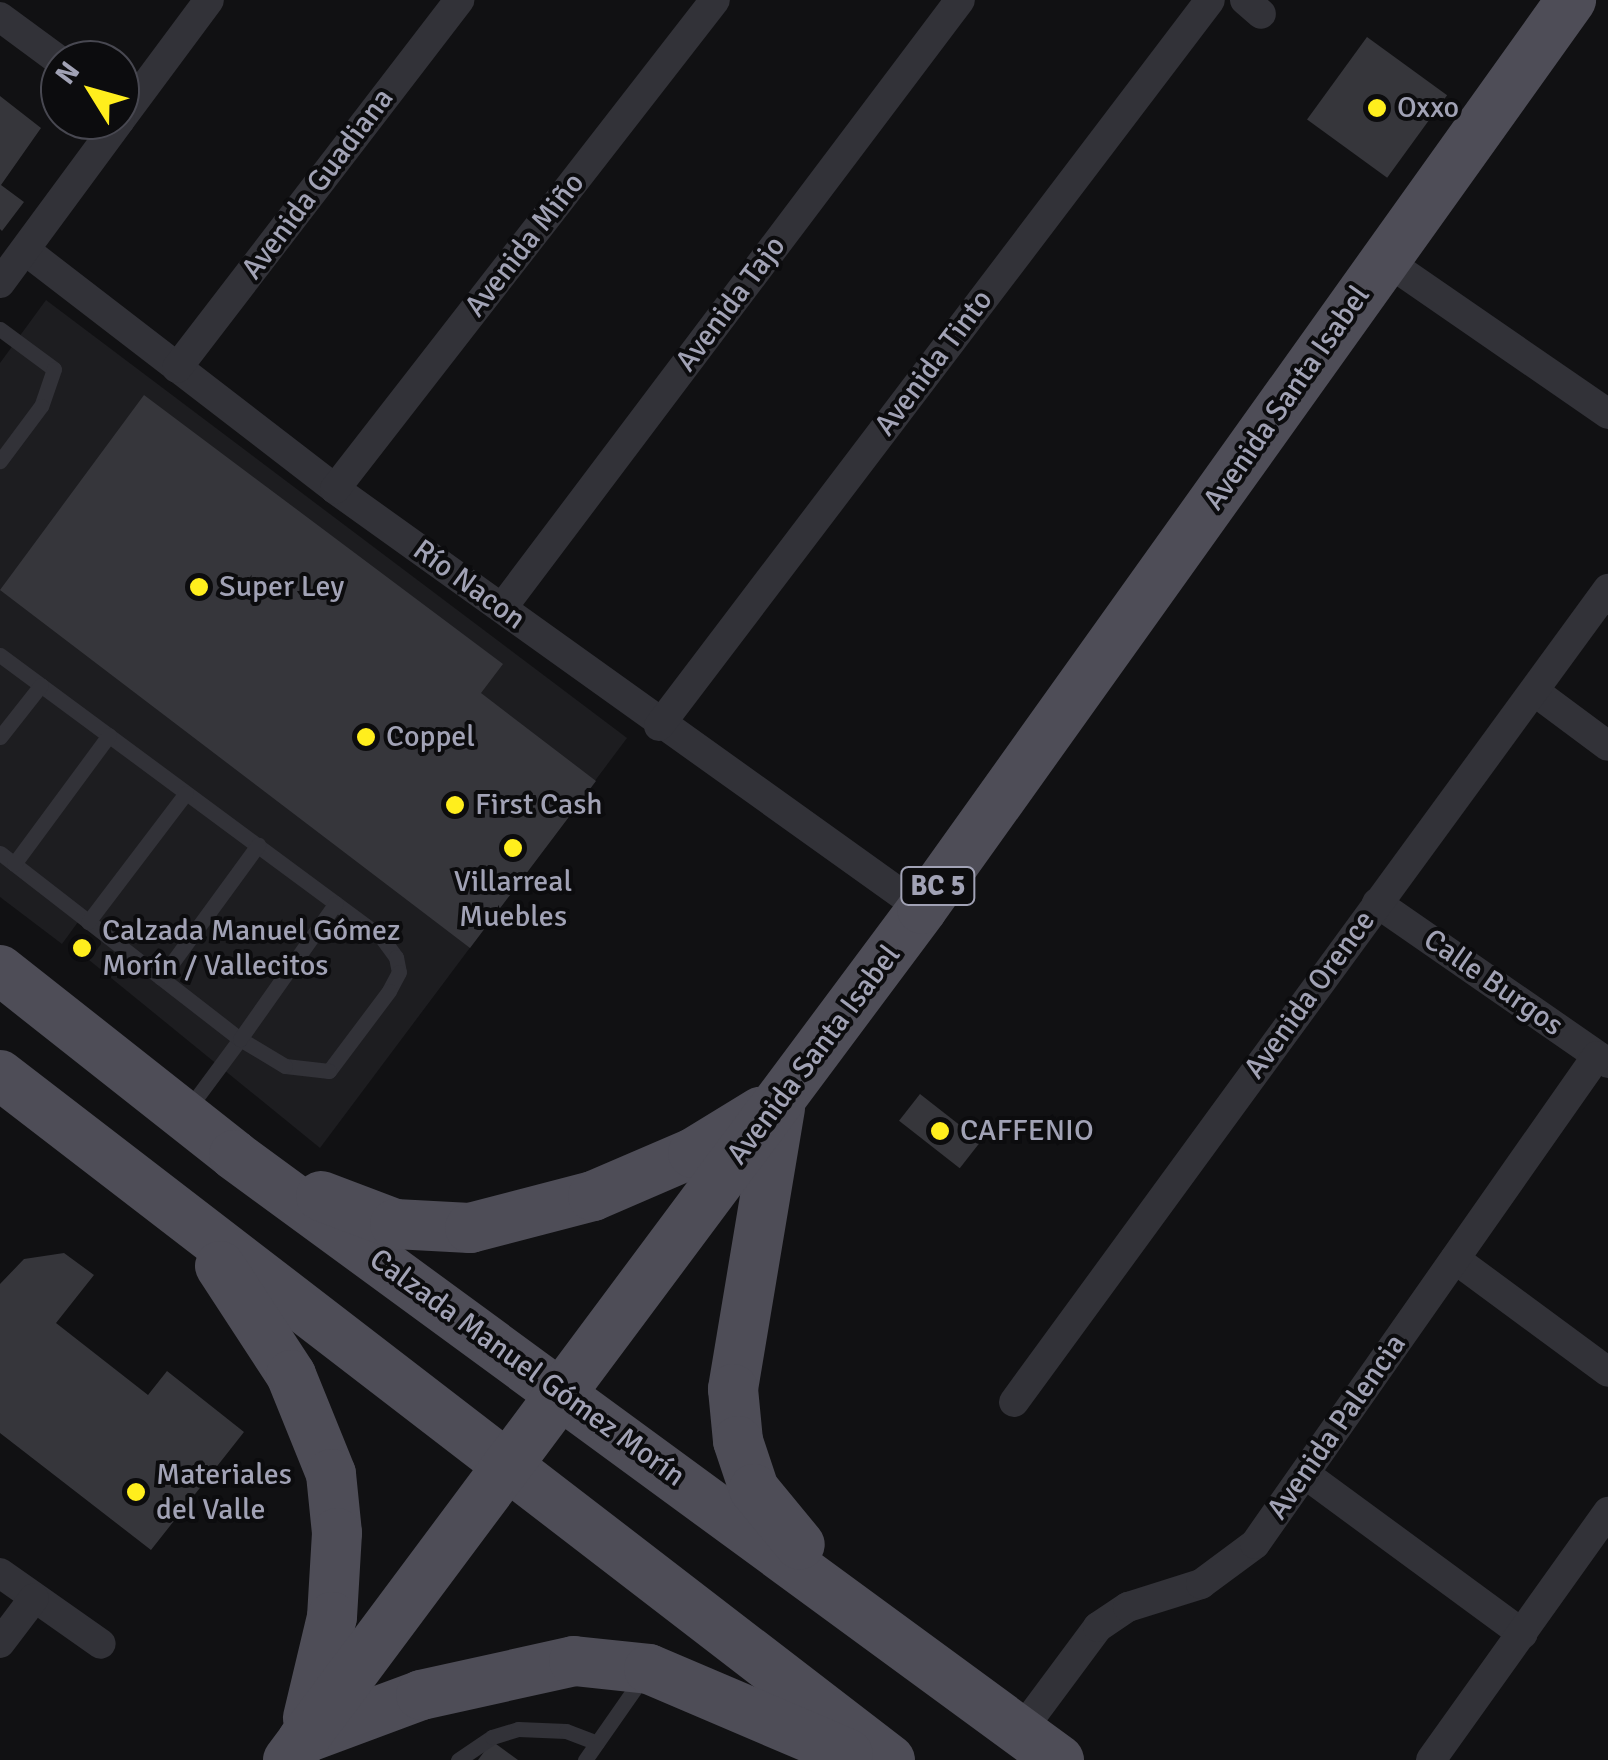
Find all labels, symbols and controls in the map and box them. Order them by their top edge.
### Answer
north arrow [40,40,140,140]
text: N [48,55,87,91]
street label: Avenida Guadiana [234,81,402,287]
place label: Oxxo [1397,90,1459,126]
marker: Oxxo [1366,97,1388,119]
street label: Avenida Miño [458,166,592,324]
street label: Avenida Tajo [668,229,794,379]
street label: Avenida Santa Isabel [1196,279,1378,517]
street label: Avenida Tinto [867,283,1001,443]
street label: Río Nacon [406,532,532,638]
place label: Super Ley [219,569,344,605]
marker: Super Ley [188,576,210,598]
place label: Coppel [386,719,475,755]
marker: Coppel [355,726,377,748]
place label: First Cash [475,787,603,823]
marker: First Cash [444,794,466,816]
marker: Villarreal Muebles [502,837,524,859]
road number: BC 5 [898,863,978,909]
place label: Villarreal Muebles [454,864,572,934]
street label: Avenida Orence [1237,904,1383,1086]
place label: Calzada Manuel Gómez Morín / Vallecitos [102,913,400,984]
street label: Calle Burgos [1416,922,1570,1044]
marker: Calzada Manuel Gómez Morín / Vallecitos [71,937,93,959]
street label: Avenida Santa Isabel [720,938,908,1172]
place label: CAFFENIO [960,1113,1094,1149]
marker: CAFFENIO [929,1120,951,1142]
street label: Calzada Manuel Gómez Morín [362,1241,692,1495]
street label: Avenida Palencia [1260,1328,1414,1526]
place label: Materiales del Valle [156,1457,292,1528]
marker: Materiales del Valle [125,1481,147,1503]

